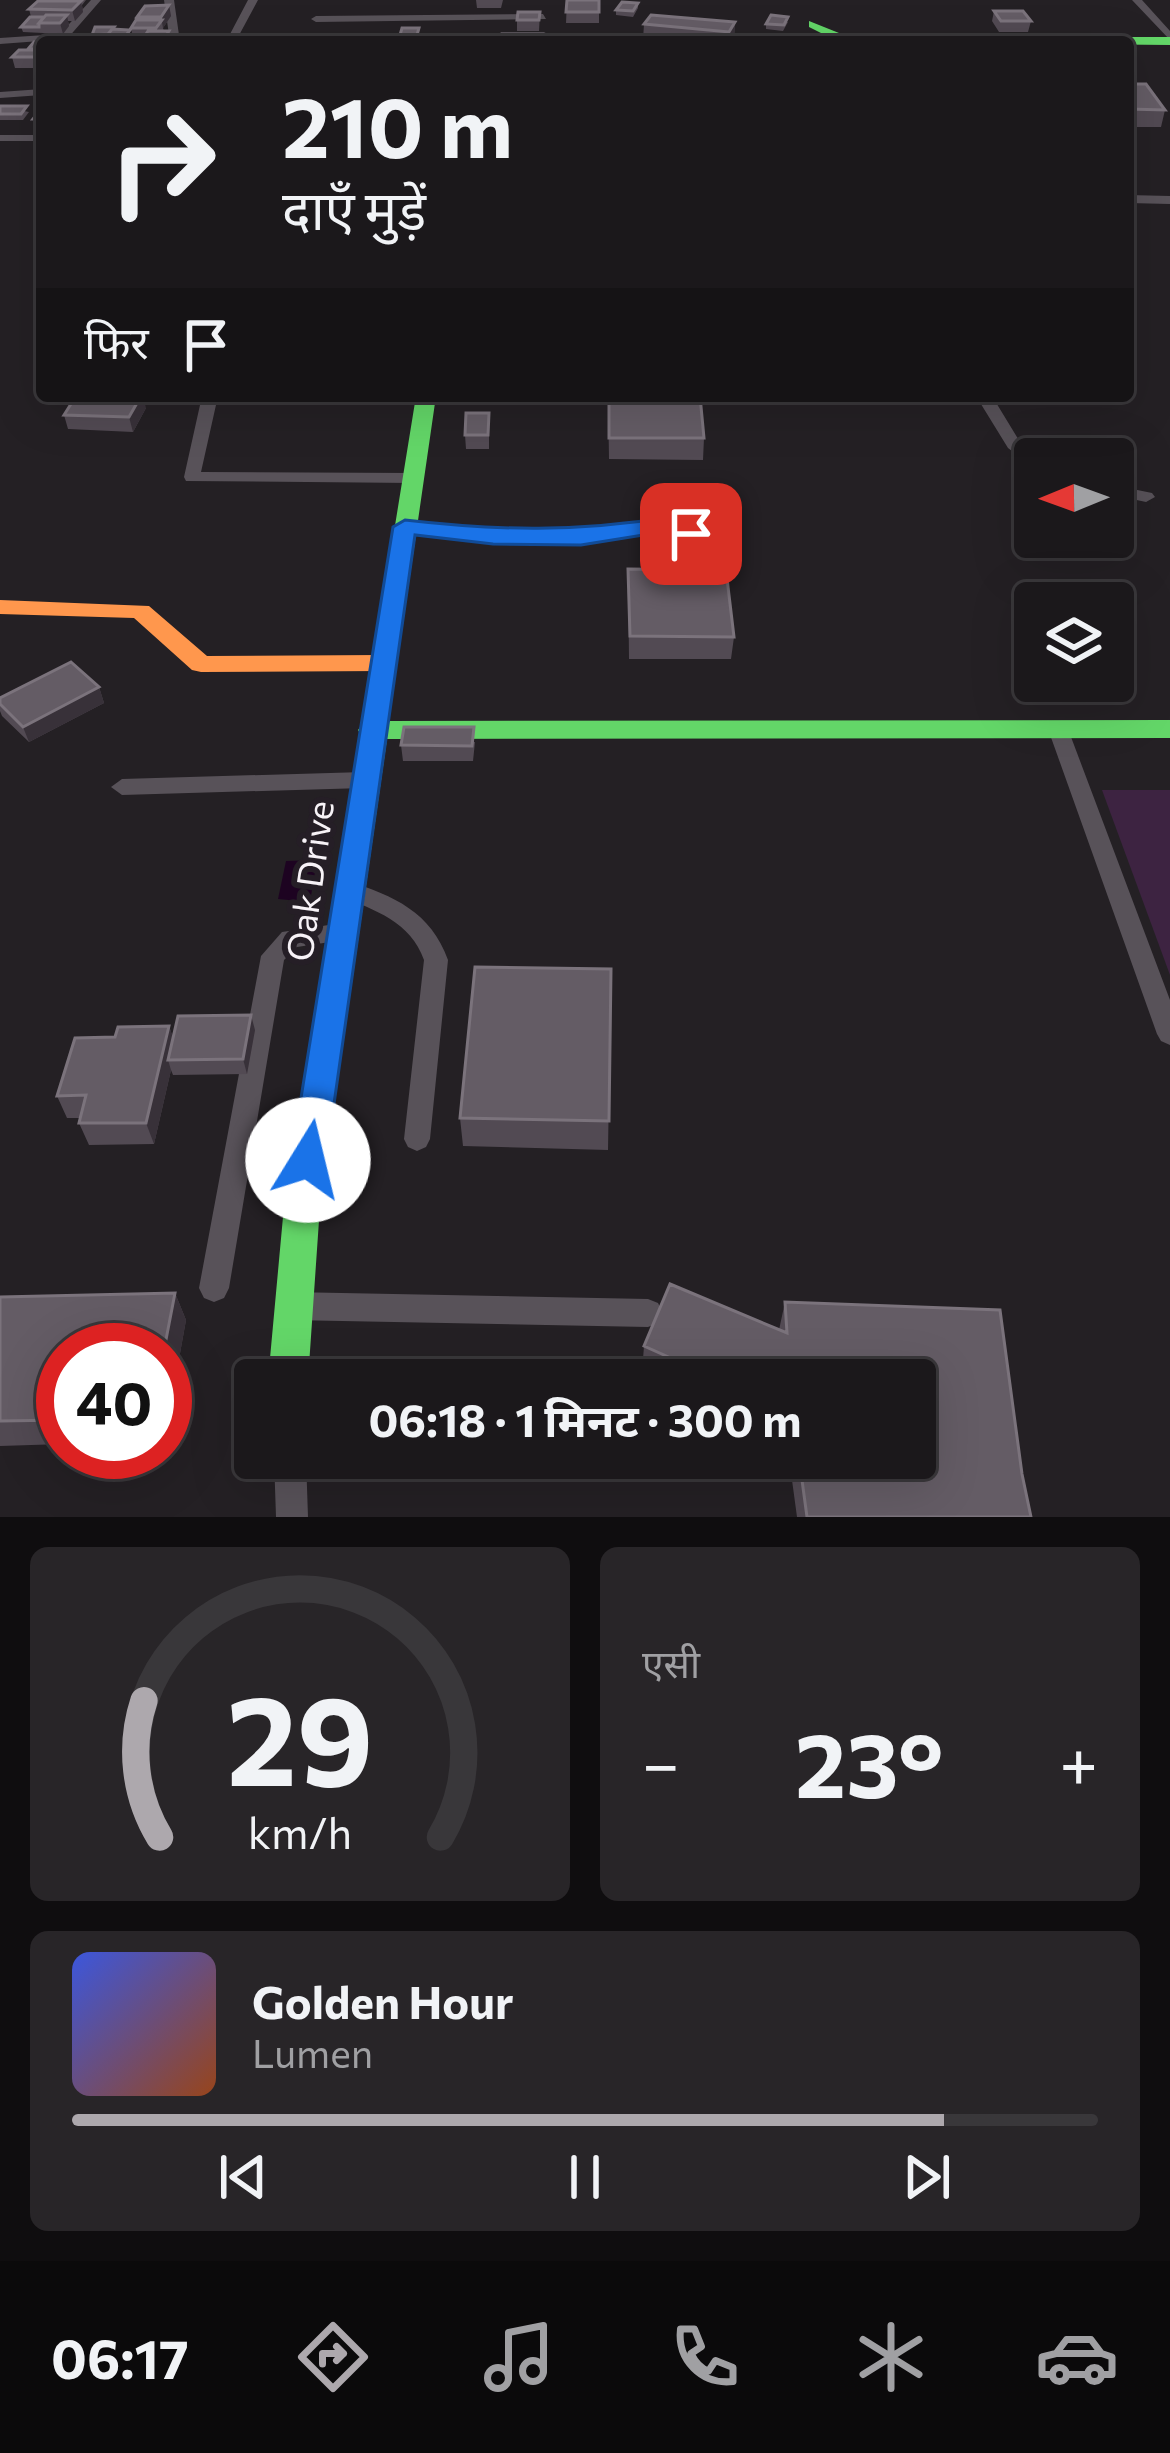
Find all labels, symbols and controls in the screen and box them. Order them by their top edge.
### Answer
text: 210 m [282,73,513,175]
icon: right [84,84,240,240]
text: दाएँ मुड़ें [282,175,426,241]
icon: arrive [173,312,239,378]
text: फिर [84,313,149,368]
north arrow [1014,438,1134,558]
map controls [1014,438,1134,702]
pin [640,483,742,585]
icon: arrive [658,501,724,567]
button: layers [1014,582,1134,702]
street label: Oak Drive [275,798,341,964]
position arrow [245,1097,371,1223]
speed limit sign: 40 [36,1323,192,1479]
text: 06:18 · 1 मिनट · 300 m [368,1391,802,1446]
text: एसी [642,1638,700,1686]
text: 29 [226,1659,374,1812]
text: 23° [795,1706,944,1817]
text: − [642,1721,680,1802]
text: + [1059,1721,1098,1802]
text: km/h [248,1805,352,1858]
text: Golden Hour [252,1973,513,2028]
text: Lumen [252,2028,373,2076]
icon: previous [210,2144,276,2210]
icon: pause [552,2144,618,2210]
icon: next [894,2144,960,2210]
icon: directions [291,2315,375,2399]
icon: music [477,2315,561,2399]
icon: phone [663,2315,747,2399]
icon: climate [849,2315,933,2399]
icon: car [1035,2315,1119,2399]
text: 06:17 [51,2324,189,2390]

